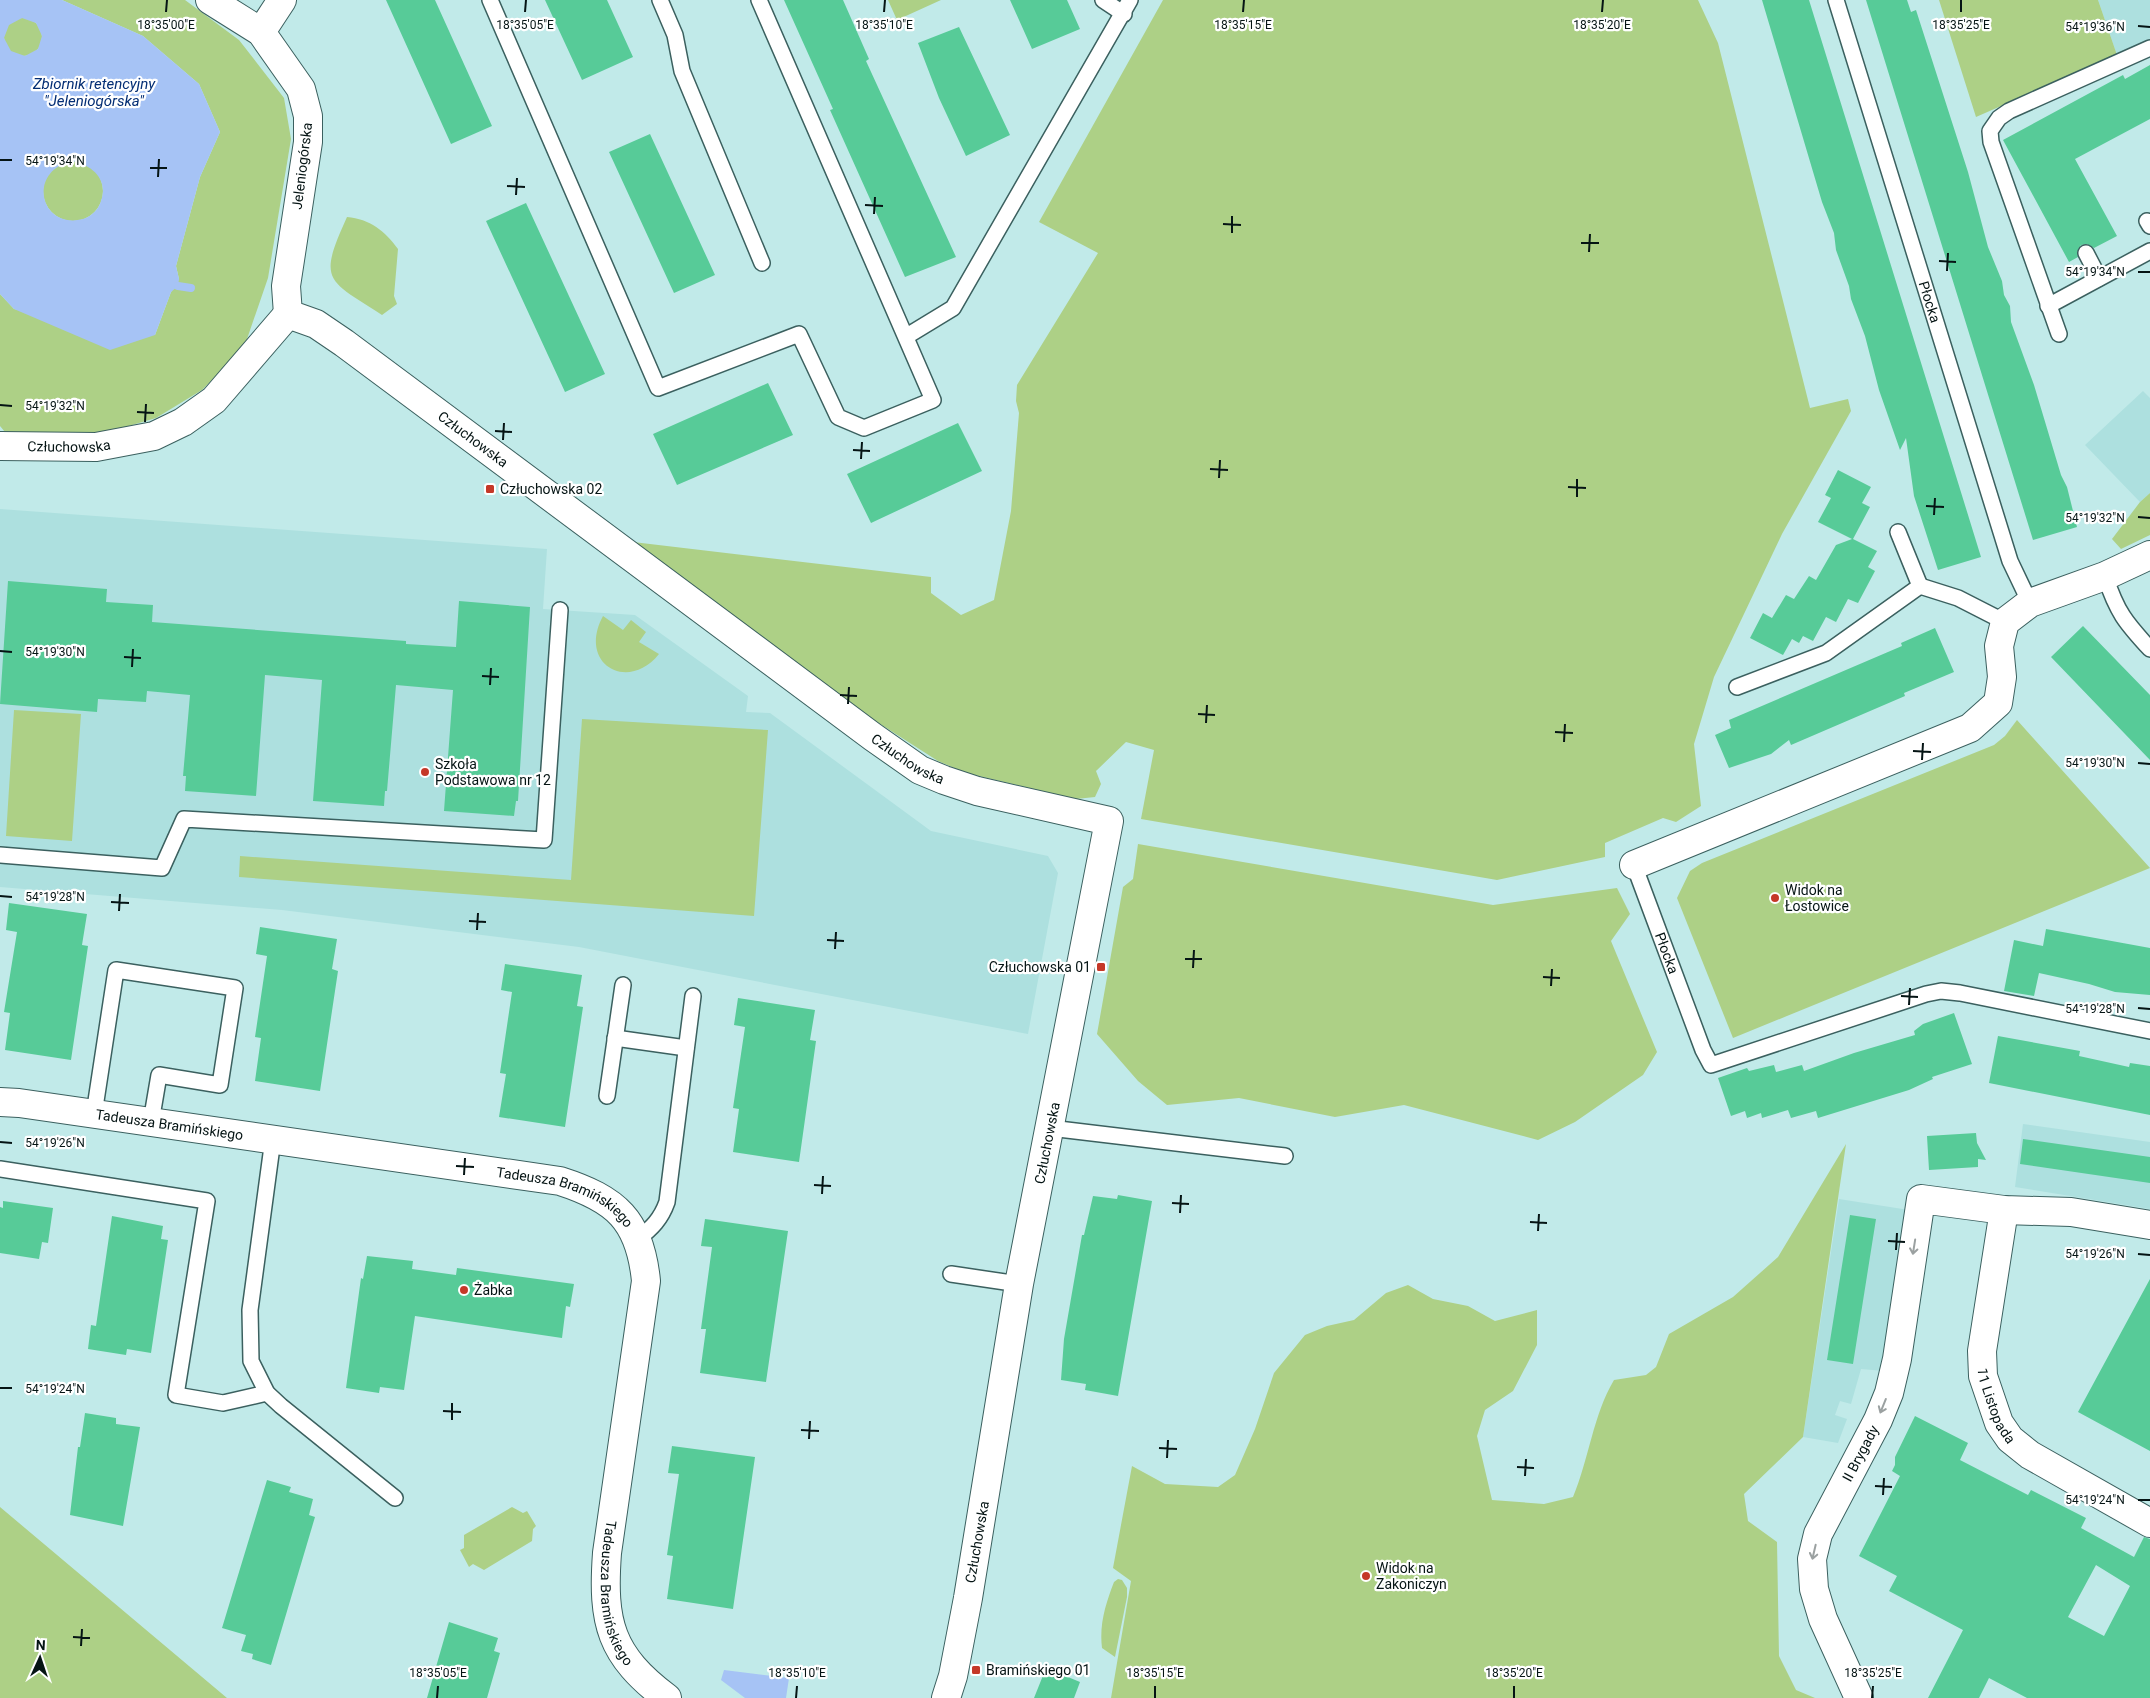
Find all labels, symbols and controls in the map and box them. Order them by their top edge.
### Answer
text: 18°35'00"E [137,18,195,32]
text: 18°35'05"E [496,18,554,32]
text: 18°35'10"E [855,18,913,32]
text: 18°35'15"E [1214,18,1272,32]
text: 18°35'20"E [1573,18,1631,32]
text: 18°35'25"E [1932,18,1990,32]
text: 54°19'36"N [2065,20,2125,34]
water label: Zbiornik retencyjny "Jeleniogórska" [32,75,156,110]
street label: Jeleniogórska [289,122,315,210]
text: 54°19'34"N [25,154,85,168]
text: 54°19'34"N [2065,265,2125,279]
street label: Płocka [1916,279,1944,325]
text: 54°19'32"N [25,399,85,413]
street label: Człuchowska [435,408,511,470]
street label: Człuchowska [27,436,112,455]
place label: Człuchowska 02 [500,481,602,497]
marker: Człuchowska 02 [484,483,496,495]
text: 54°19'32"N [2065,511,2125,525]
text: 54°19'30"N [25,645,85,659]
street label: Człuchowska [868,730,947,787]
place label: Szkoła Podstawowa nr 12 [435,756,551,788]
text: 54°19'30"N [2065,756,2125,770]
marker: Szkoła Podstawowa nr 12 [419,766,431,778]
place label: Widok na Łostowice [1785,882,1849,914]
text: 54°19'28"N [25,890,85,904]
marker: Widok na Łostowice [1769,892,1781,904]
street label: Płocka [1652,930,1682,976]
place label: Człuchowska 01 [989,959,1091,975]
marker: Człuchowska 01 [1095,961,1107,973]
text: 54°19'28"N [2065,1002,2125,1016]
street label: Człuchowska [1031,1101,1063,1185]
street label: Tadeusza Bramińskiego [95,1106,244,1143]
text: 54°19'26"N [25,1136,85,1150]
street label: Tadeusza Bramińskiego [495,1164,637,1230]
one-way arrow [1908,1239,1918,1255]
text: 54°19'26"N [2065,1247,2125,1261]
place label: Żabka [474,1282,513,1298]
marker: Żabka [458,1284,470,1296]
street label: 11 Listopada [1975,1368,2019,1447]
text: 54°19'24"N [25,1382,85,1396]
one-way arrow [1878,1398,1888,1413]
street label: II Brygady [1839,1422,1882,1484]
text: 54°19'24"N [2065,1493,2125,1507]
street label: Człuchowska [962,1500,992,1584]
street label: Tadeusza Bramińskiego [598,1520,636,1669]
one-way arrow [1809,1544,1818,1560]
place label: Widok na Zakoniczyn [1376,1560,1447,1592]
marker: Widok na Zakoniczyn [1360,1570,1372,1582]
north arrow [15,1633,65,1683]
text: N [35,1637,46,1653]
place label: Bramińskiego 01 [986,1662,1090,1678]
marker: Bramińskiego 01 [970,1664,982,1676]
text: 18°35'05"E [409,1666,467,1680]
text: 18°35'10"E [768,1666,826,1680]
text: 18°35'15"E [1126,1666,1184,1680]
text: 18°35'20"E [1485,1666,1543,1680]
text: 18°35'25"E [1844,1666,1902,1680]

